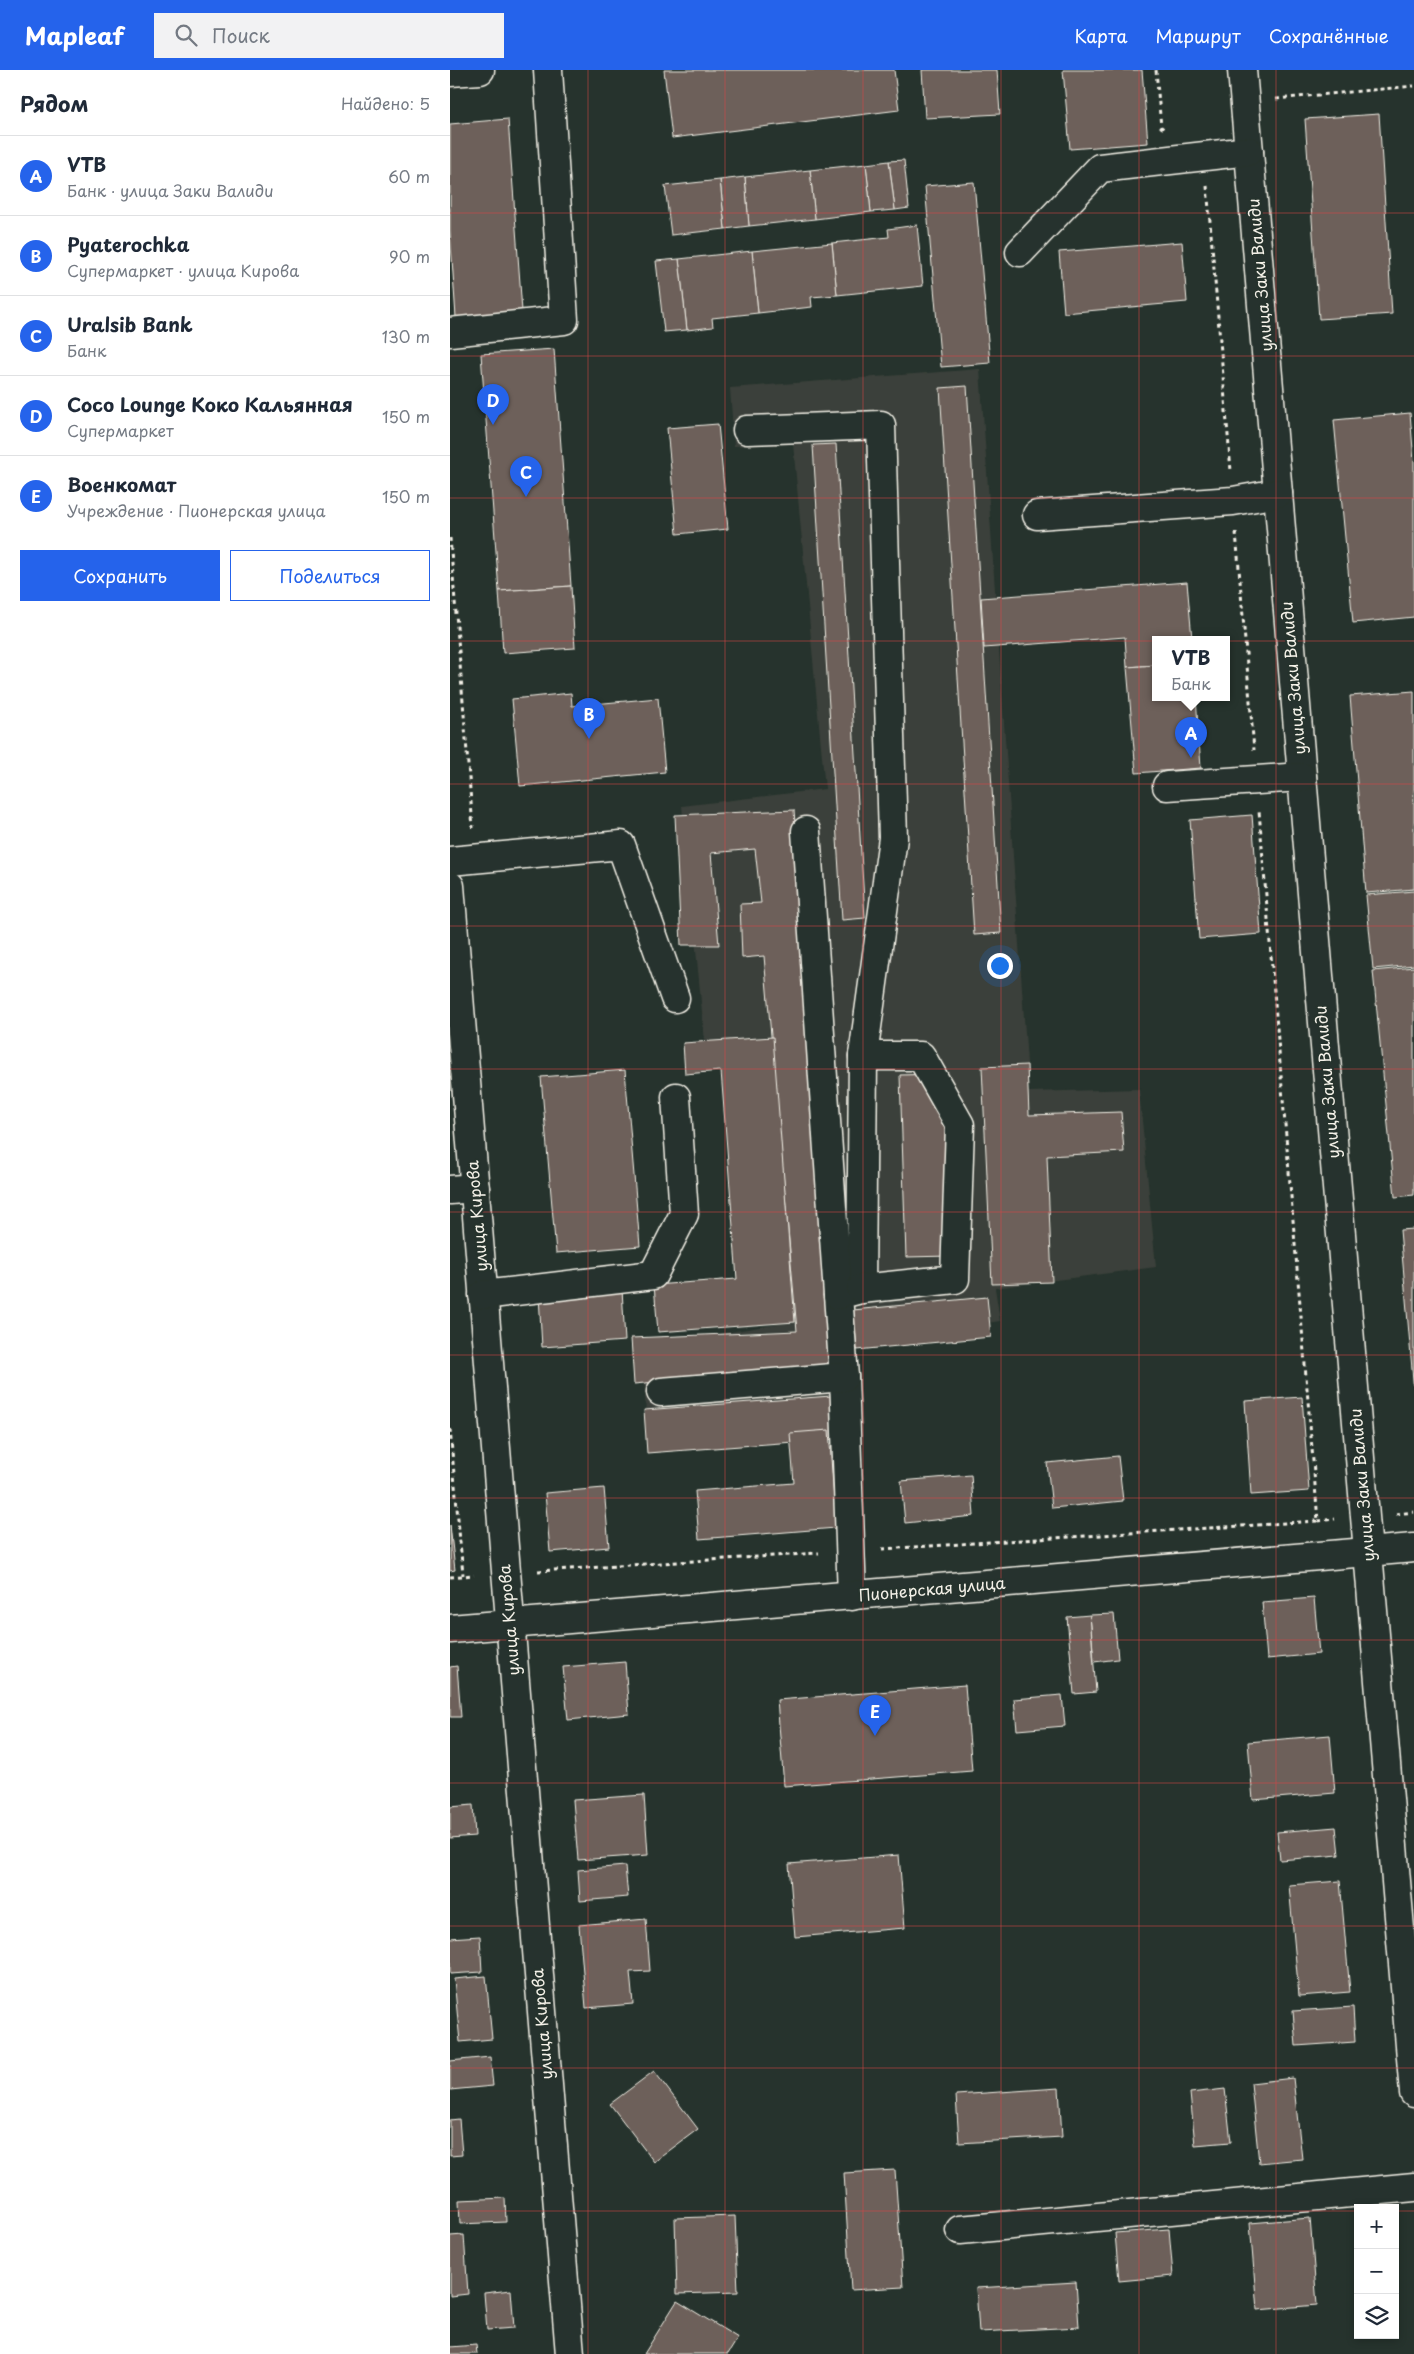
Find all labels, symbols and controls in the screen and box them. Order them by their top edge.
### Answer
search box [154,13,504,58]
text: Mapleaf [25,17,124,53]
icon: search [172,21,200,49]
text: Поиск [212,21,270,49]
text: Карта [1075,22,1127,49]
text: Маршрут [1155,22,1241,49]
text: Сохранённые [1269,22,1389,49]
text: Рядом [20,87,88,119]
text: Найдено: 5 [341,91,430,115]
text: VTB [67,150,106,178]
text: A [30,164,42,188]
text: 60 m [388,164,430,188]
text: Банк · улица Заки Валиди [67,178,274,202]
street label: улица Заки Валиди [1240,198,1278,353]
text: Pyaterochka [67,230,190,258]
text: B [31,244,41,268]
text: 90 m [389,244,430,268]
text: Супермаркет · улица Кирова [67,258,299,282]
text: Uralsib Bank [67,310,193,338]
text: C [30,324,42,348]
text: 130 m [382,324,430,348]
text: Банк [67,338,107,362]
pin: D [477,384,509,425]
text: Coco Lounge Коко Кальянная [67,390,353,418]
text: D [30,404,42,428]
text: 150 m [382,404,430,428]
text: Супермаркет [67,418,174,442]
pin: C [510,456,542,497]
text: Военкомат [67,470,176,498]
text: E [31,484,41,508]
text: 150 m [382,484,430,508]
text: Учреждение · Пионерская улица [67,498,326,522]
button: Сохранить [20,550,220,601]
button: Поделиться [230,550,430,601]
street label: улица Заки Валиди [1273,601,1311,756]
popup [1152,636,1230,701]
text: VTB [1171,643,1211,671]
text: Банк [1171,671,1211,695]
pin: B [573,698,605,739]
pin: A [1175,717,1207,758]
your location [987,953,1013,979]
street label: улица Заки Валиди [1307,1005,1345,1160]
street label: улица Кирова [459,1160,493,1273]
street label: улица Заки Валиди [1342,1408,1380,1563]
street label: улица Кирова [491,1564,525,1677]
street label: Пионерская улица [858,1570,1006,1606]
pin: E [859,1695,891,1736]
street label: улица Кирова [524,1968,558,2081]
map controls [1354,2204,1399,2339]
button: + [1354,2204,1399,2249]
button: − [1354,2249,1399,2294]
button: layers [1354,2294,1399,2339]

